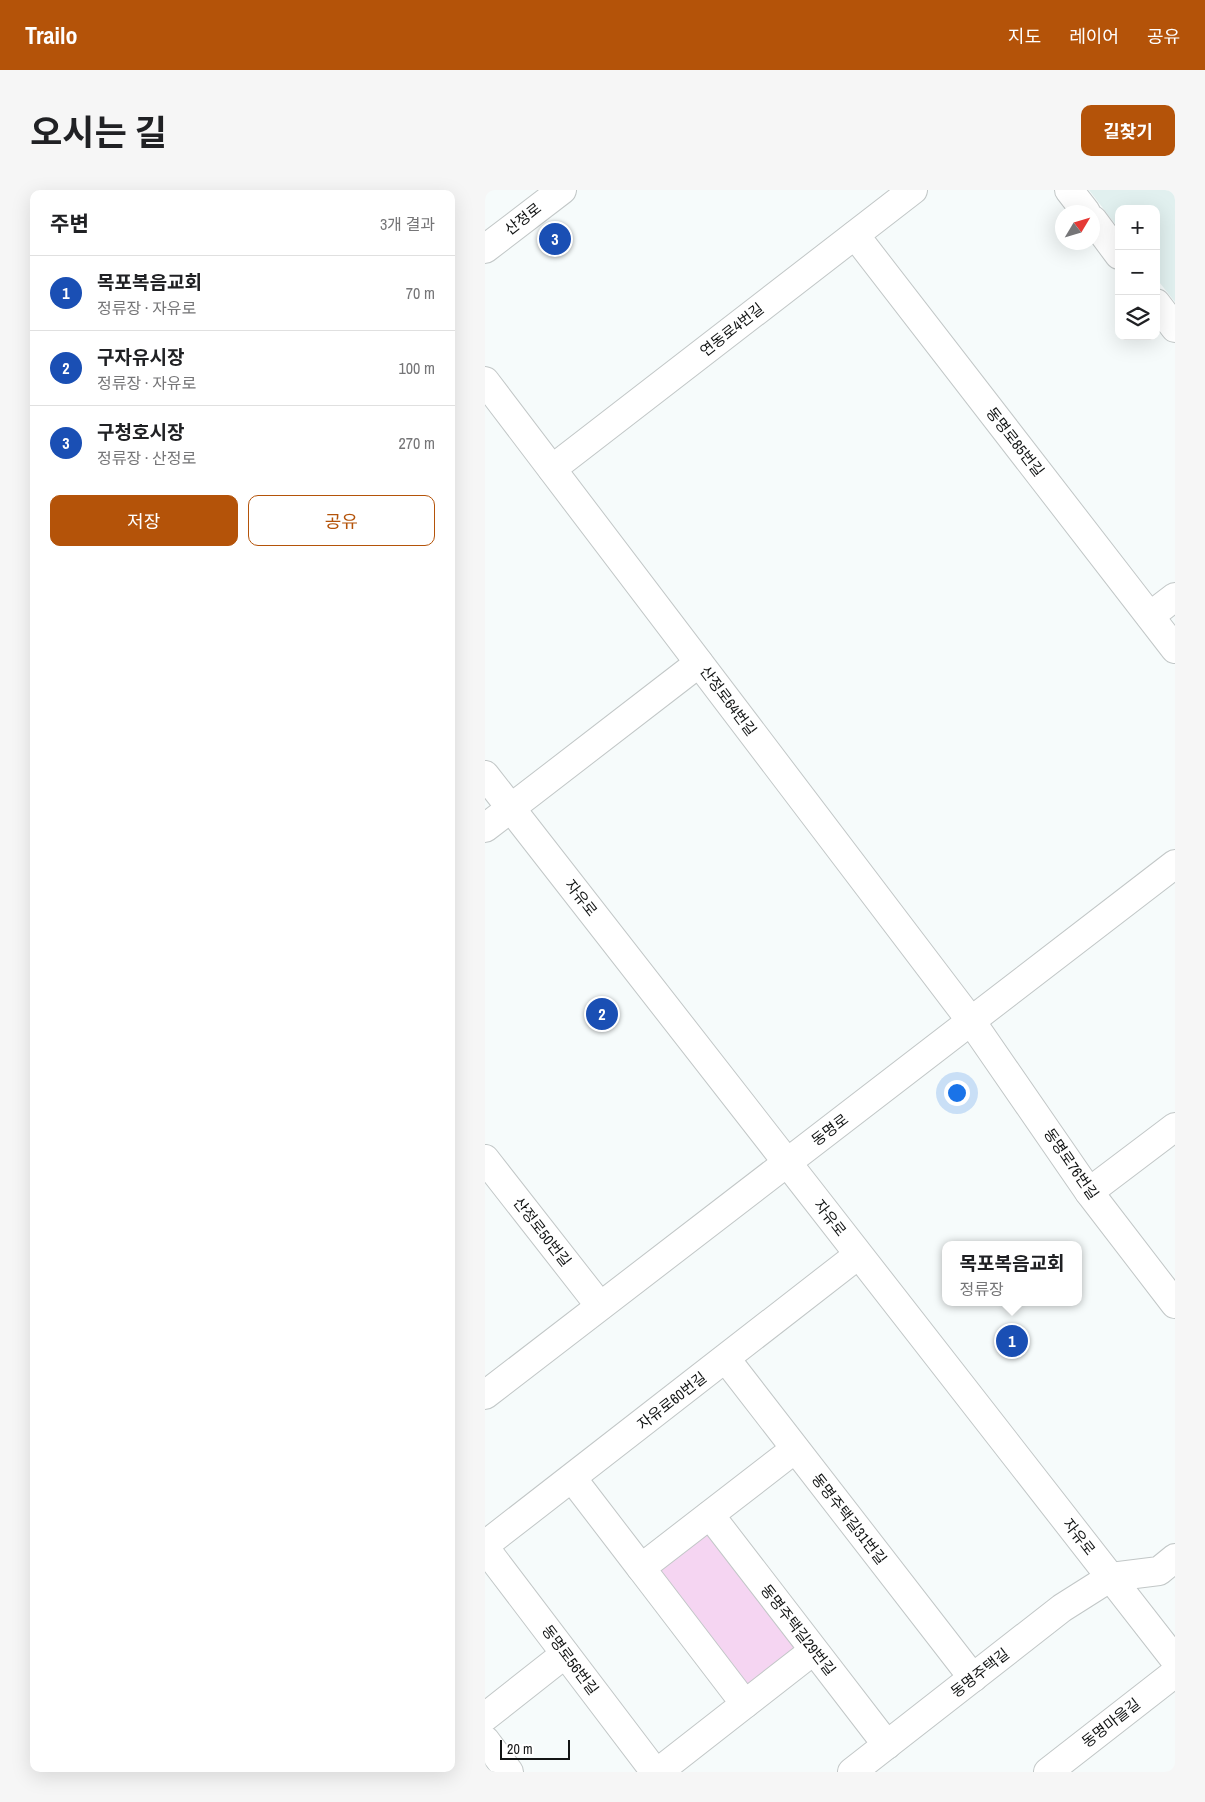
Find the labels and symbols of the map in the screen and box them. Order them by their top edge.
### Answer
street label: 산정로 [500,198,545,240]
north arrow [1055,205,1100,250]
pin: 3 [539,220,571,258]
street label: 연동로4번길 [695,298,768,361]
street label: 동명로85번길 [982,403,1049,481]
street label: 산정로64번길 [695,661,762,740]
street label: 자유로 [560,875,602,920]
pin: 2 [586,995,618,1033]
your location [944,1080,970,1106]
street label: 동명로 [807,1109,853,1150]
street label: 동명로76번길 [1039,1124,1104,1204]
street label: 산정로50번길 [509,1193,576,1271]
street label: 자유로 [809,1195,851,1240]
pin: 1 [996,1322,1028,1360]
street label: 자유로60번길 [633,1367,711,1434]
street label: 동명주택길31번길 [807,1469,892,1569]
street label: 자유로 [1058,1514,1100,1559]
street label: 동명주택길29번길 [756,1580,841,1680]
street label: 동명로56번길 [537,1620,604,1699]
street label: 동명주택길 [946,1643,1013,1702]
street label: 동명마을길 [1077,1693,1144,1752]
scale bar [500,1737,570,1760]

